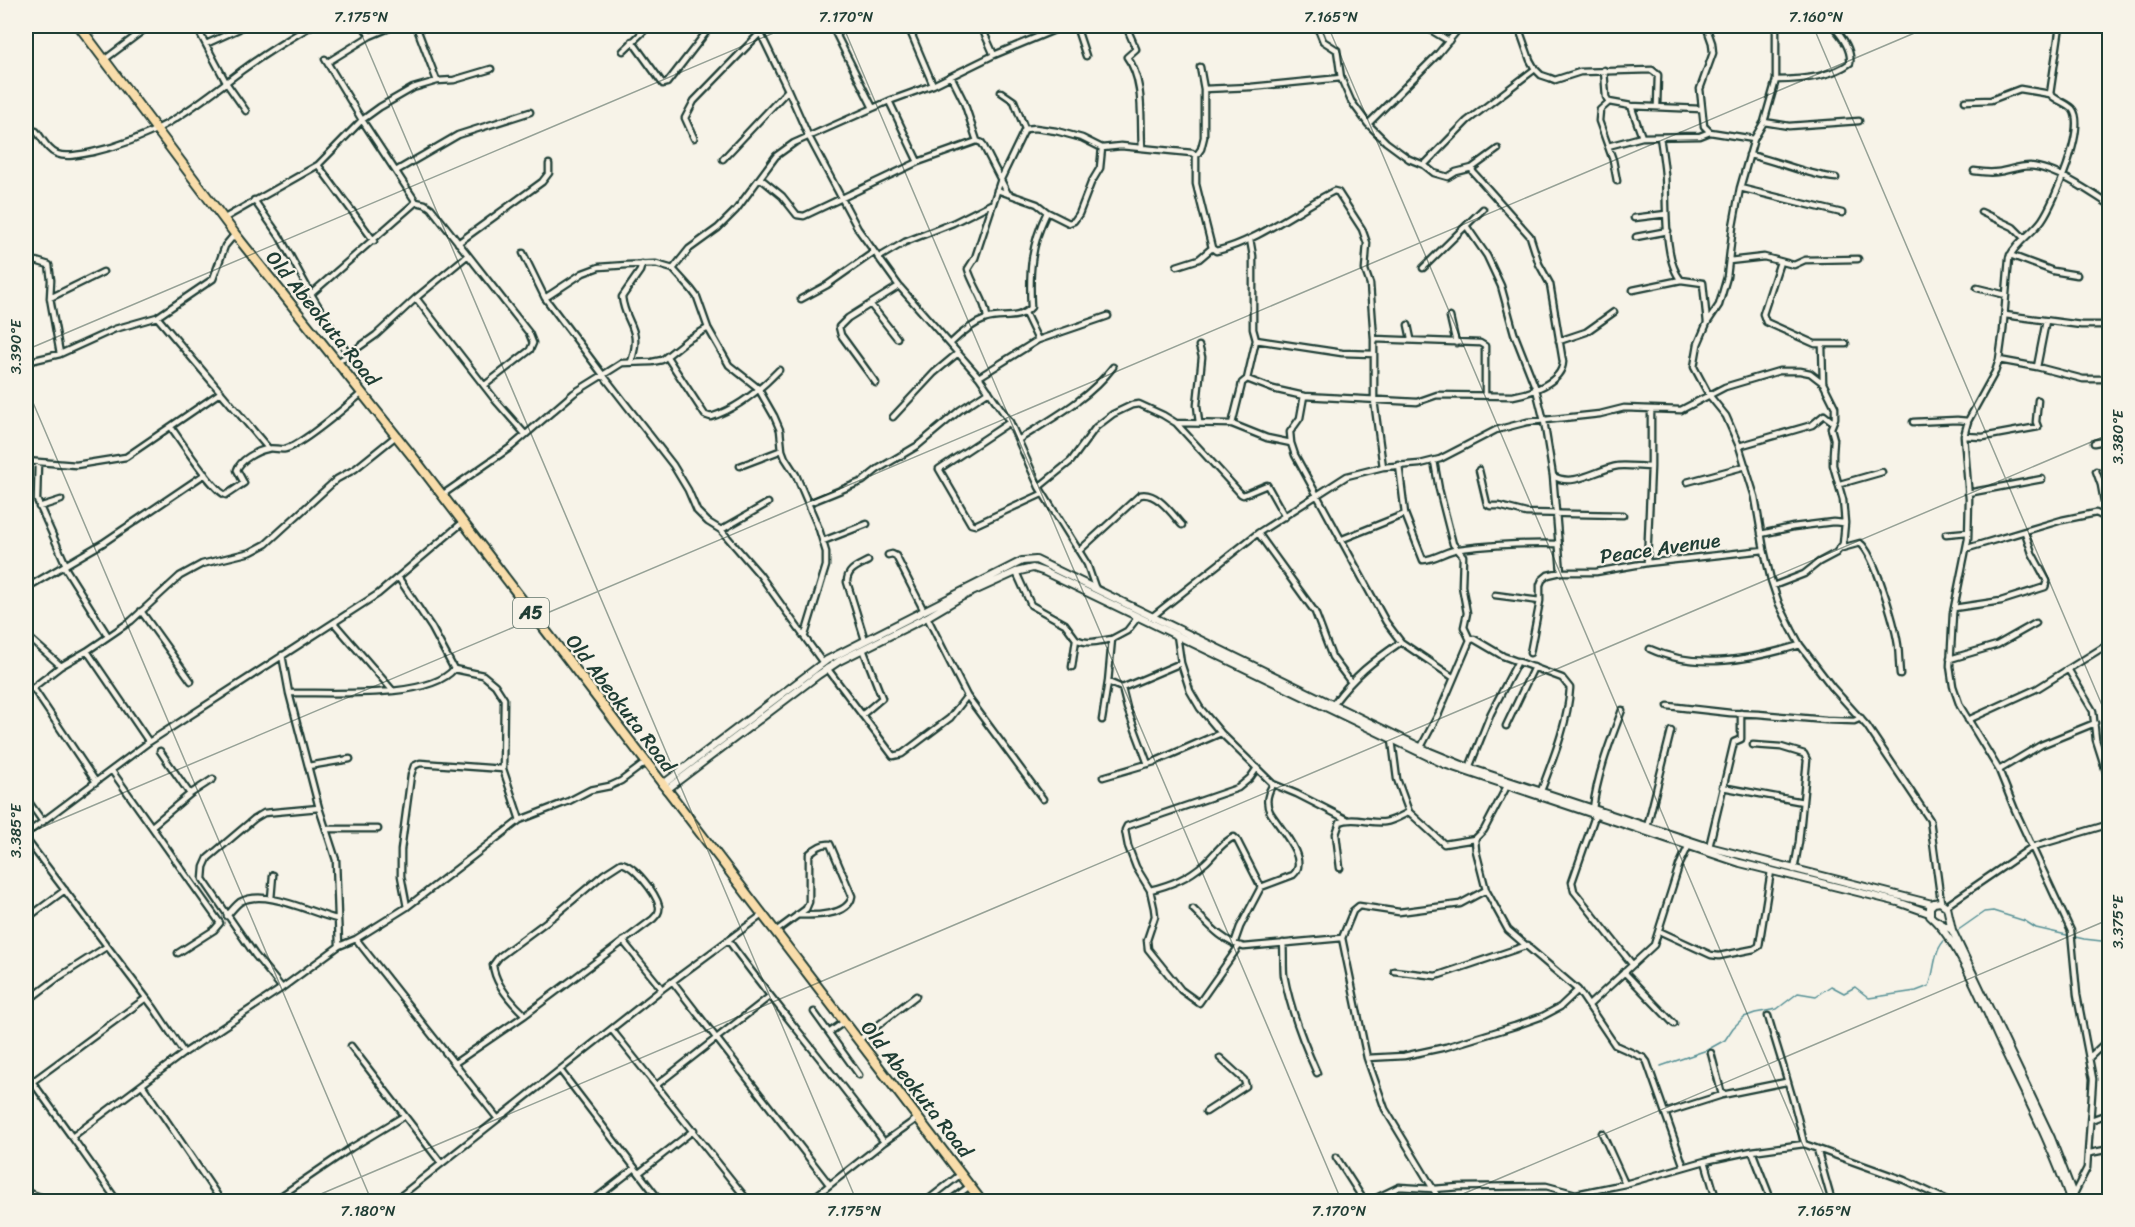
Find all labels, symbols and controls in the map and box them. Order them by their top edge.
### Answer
text: 7.175°N [334,4,389,30]
text: 7.170°N [819,4,874,30]
text: 7.165°N [1304,4,1359,30]
text: 7.160°N [1789,4,1844,30]
street label: Old Abeokuta Road [257,243,390,395]
text: 3.390°E [3,318,29,374]
text: 3.380°E [2105,408,2131,464]
street label: Peace Avenue [1598,523,1723,574]
road number: A5 [513,598,549,628]
street label: Old Abeokuta Road [556,626,686,782]
text: 3.385°E [3,802,29,858]
text: 3.375°E [2105,894,2131,949]
street label: Old Abeokuta Road [851,1013,983,1167]
text: 7.180°N [341,1198,396,1224]
text: 7.175°N [827,1198,882,1224]
text: 7.170°N [1312,1198,1367,1224]
text: 7.165°N [1797,1198,1852,1224]

